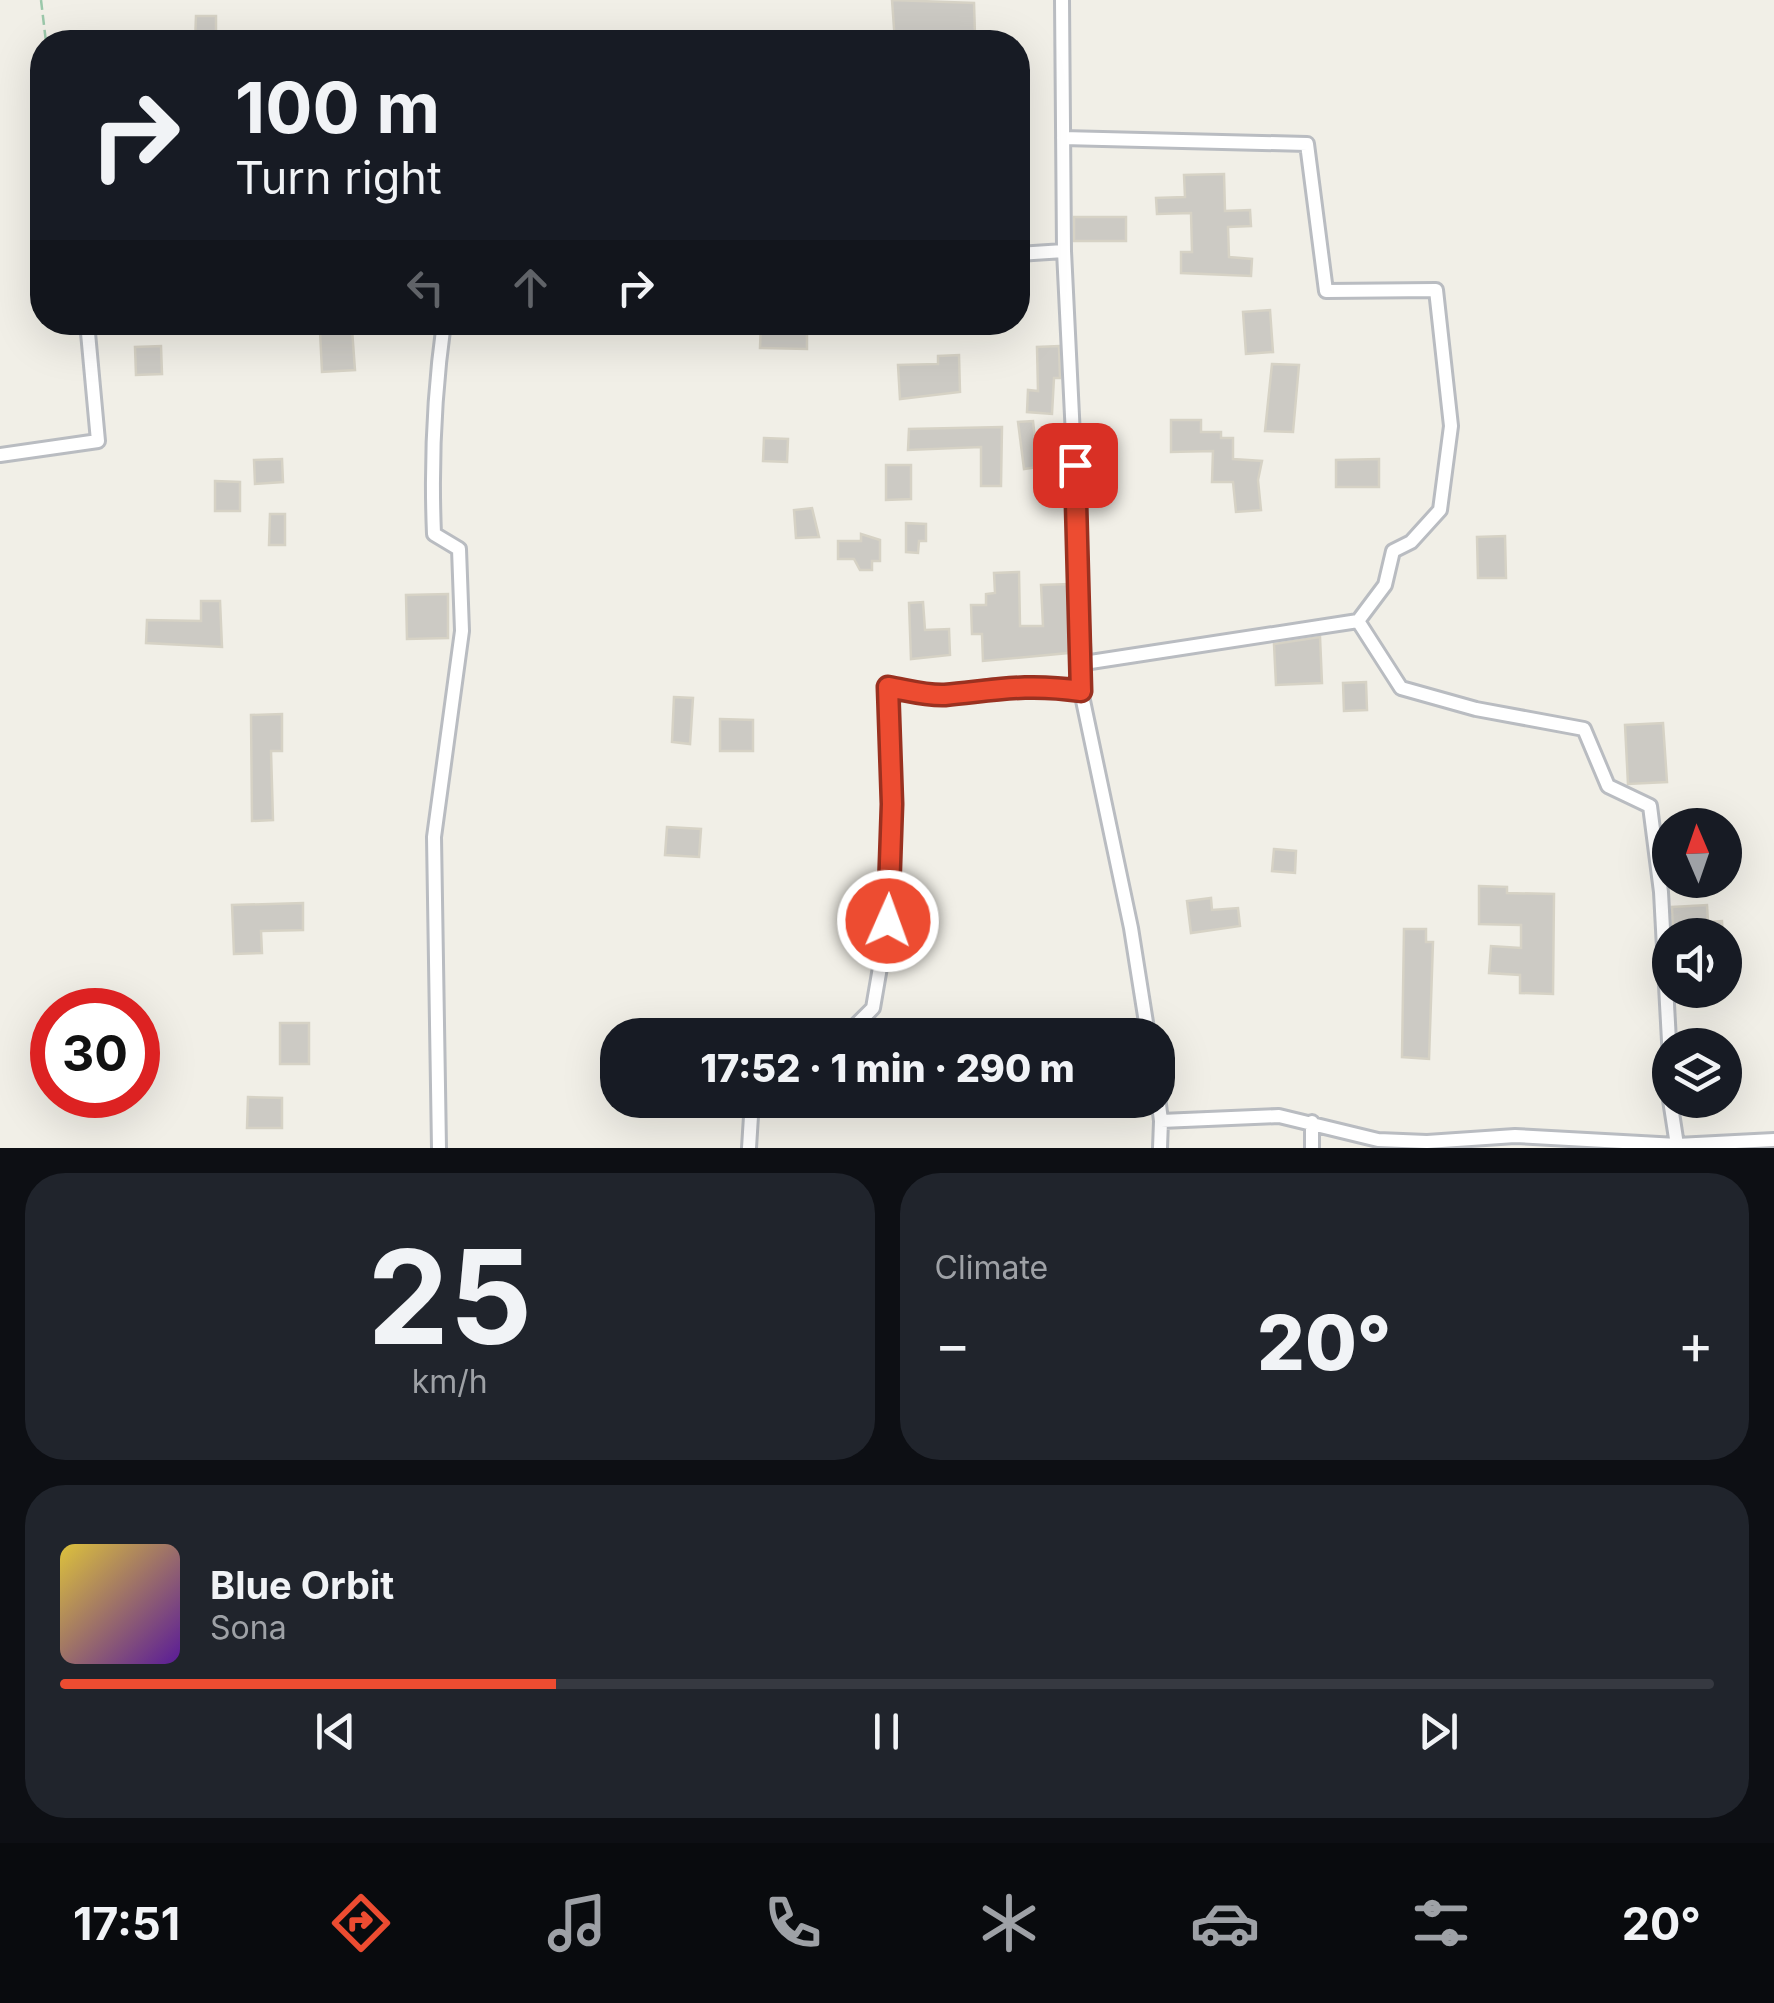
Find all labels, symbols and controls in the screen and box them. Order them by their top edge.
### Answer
text: 100 m [235,65,440,150]
icon: right [70,70,200,200]
text: Turn right [235,150,442,205]
icon: left [398,260,453,315]
icon: ahead [503,260,558,315]
icon: right [608,260,663,315]
pin [1033,423,1118,508]
icon: arrive [1048,438,1103,493]
north arrow [1652,808,1742,898]
map controls [1652,808,1742,1118]
position arrow [836,869,940,973]
button: sound [1652,918,1742,1008]
speed limit sign: 30 [30,988,160,1118]
button: layers [1652,1028,1742,1118]
text: 17:52 · 1 min · 290 m [700,1045,1075,1091]
text: 25 [367,1218,532,1375]
text: Climate [935,1248,1048,1287]
text: 20° [1257,1297,1391,1388]
text: − [935,1311,971,1377]
text: + [1678,1311,1714,1377]
text: km/h [412,1362,488,1401]
text: Blue Orbit [210,1562,394,1608]
text: Sona [210,1608,287,1647]
icon: previous [308,1704,363,1759]
icon: pause [859,1704,914,1759]
icon: next [1411,1704,1466,1759]
icon: directions [326,1888,396,1958]
icon: music [542,1888,612,1958]
icon: phone [758,1888,828,1958]
icon: climate [974,1888,1044,1958]
icon: car [1190,1888,1260,1958]
icon: filters [1406,1888,1476,1958]
text: 17:51 [73,1896,180,1951]
text: 20° [1622,1896,1701,1951]

